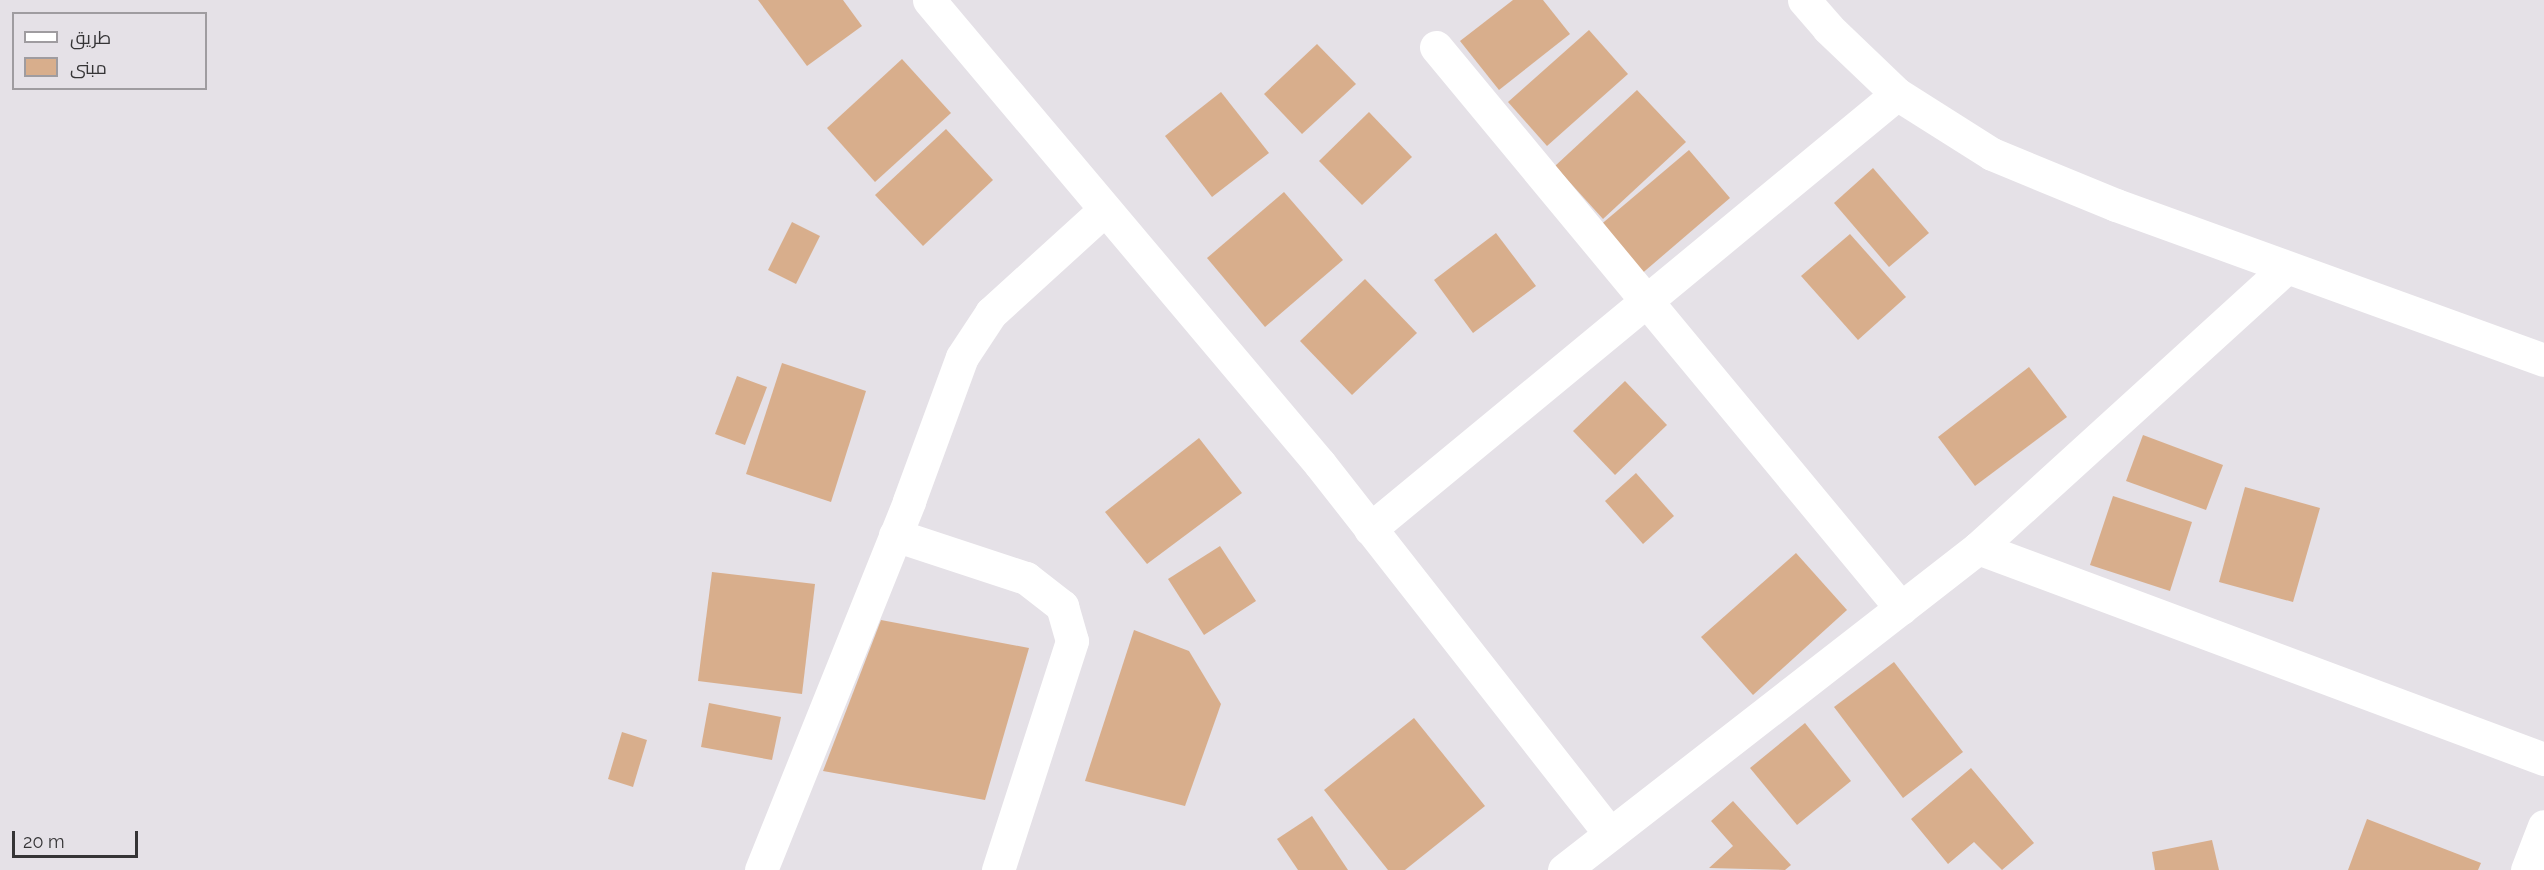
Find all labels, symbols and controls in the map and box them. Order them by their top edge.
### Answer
legend [12,12,207,90]
text: طريق [70,27,111,48]
text: مبنى [70,57,107,78]
scale bar [15,819,141,857]
text: 20 m [23,831,65,852]

